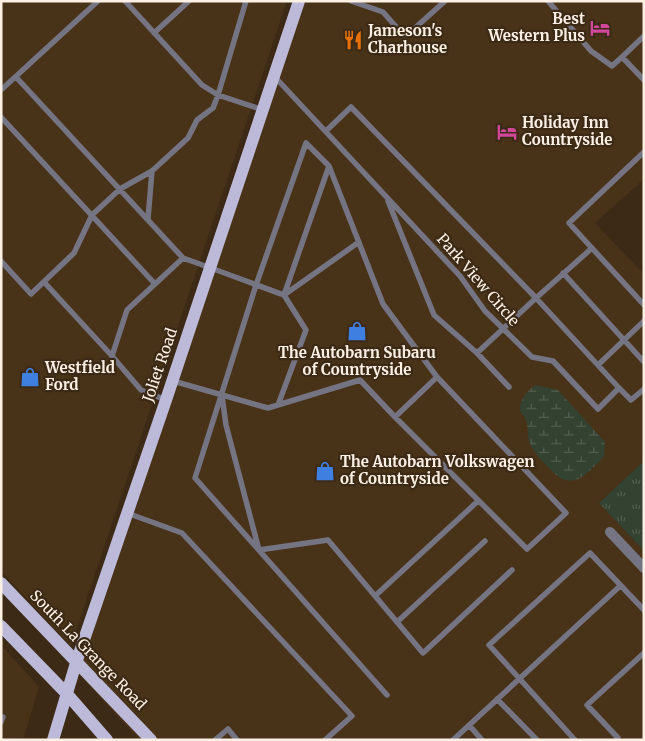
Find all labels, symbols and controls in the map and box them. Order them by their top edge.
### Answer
place label: Best Western Plus [487,9,585,45]
hotel icon: Best Western Plus [589,17,611,39]
place label: Jameson's Charhouse [367,21,447,57]
restaurant icon: Jameson's Charhouse [342,29,364,51]
place label: Holiday Inn Countryside [522,113,612,149]
hotel icon: Holiday Inn Countryside [496,121,518,143]
street label: Park View Circle [433,229,524,330]
shop icon: The Autobarn Subaru of Countryside [346,320,368,342]
street label: Joliet Road [138,325,181,405]
place label: The Autobarn Subaru of Countryside [278,343,436,379]
place label: Westfield Ford [44,358,115,394]
shop icon: Westfield Ford [19,366,41,388]
place label: The Autobarn Volkswagen of Countryside [340,452,534,488]
shop icon: The Autobarn Volkswagen of Countryside [314,460,336,482]
street label: South La Grange Road [26,586,151,714]

